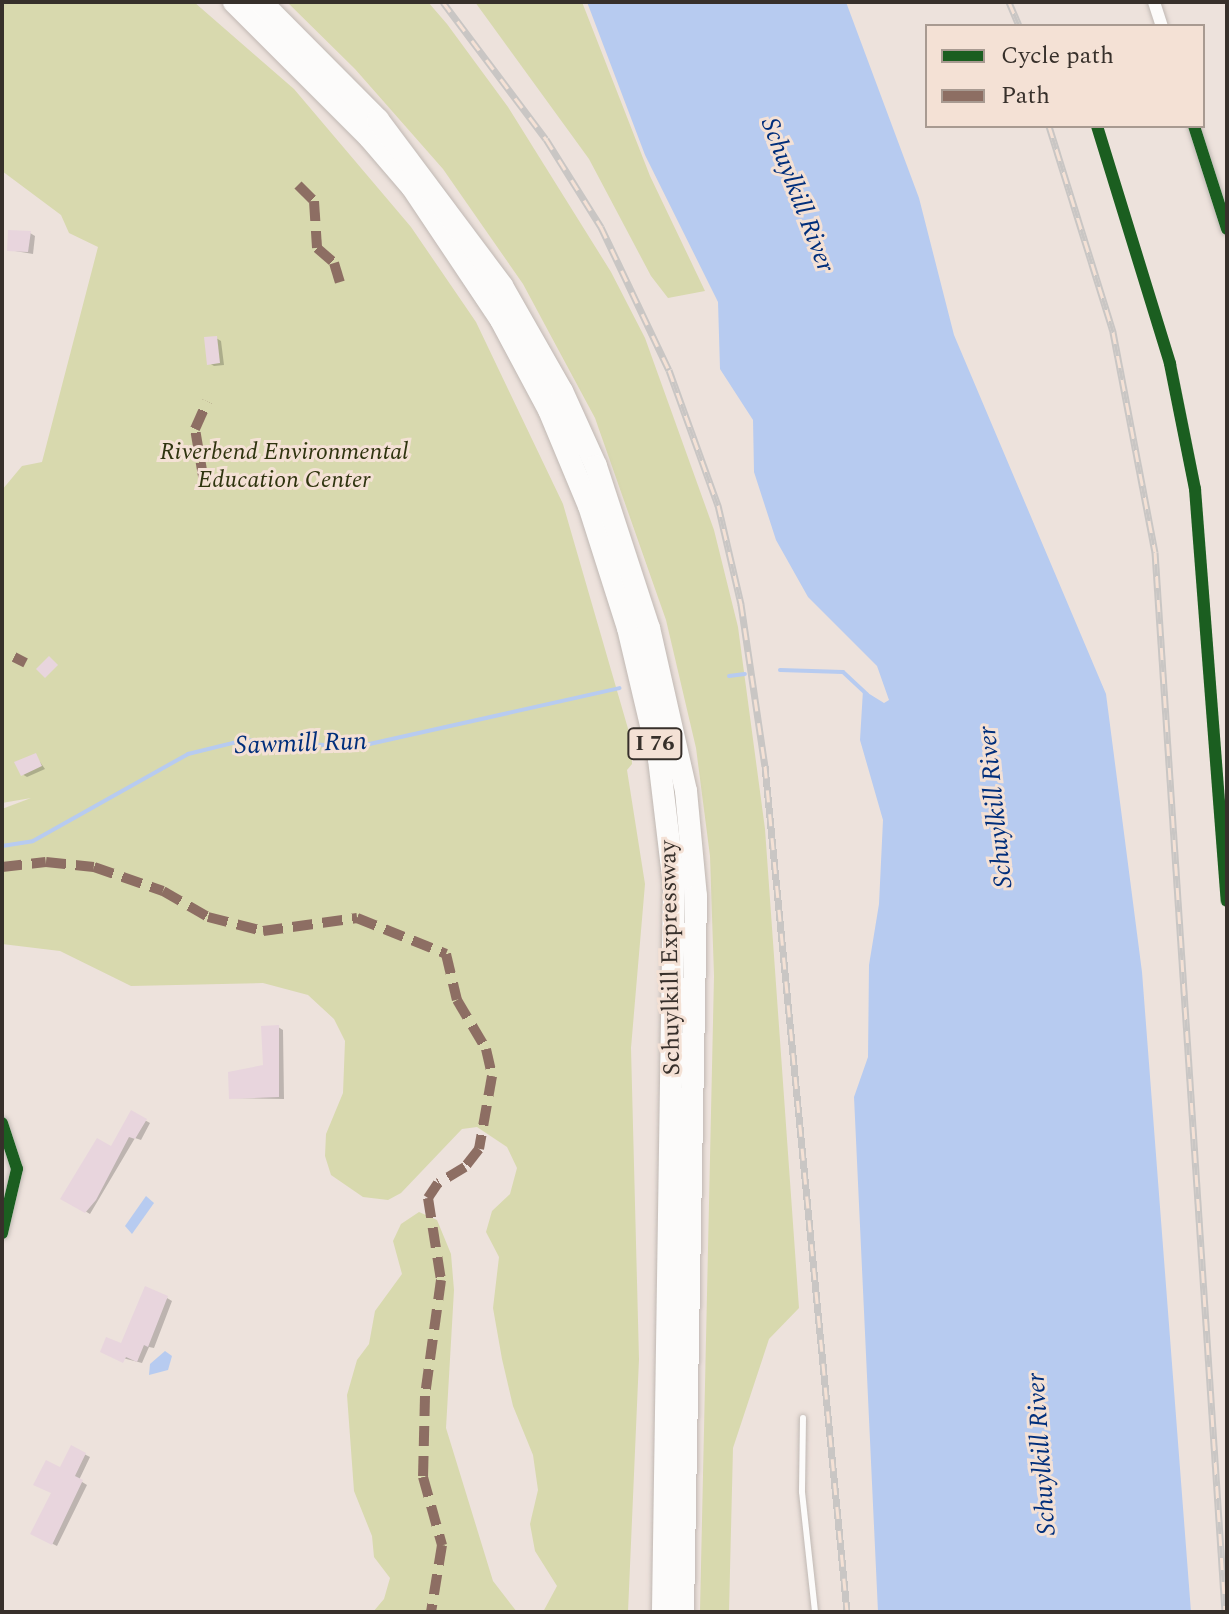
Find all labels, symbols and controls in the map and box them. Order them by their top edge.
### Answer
legend [925,24,1205,128]
text: Cycle path [1001,38,1114,74]
text: Path [1001,78,1050,114]
water label: Schuylkill River [753,113,841,277]
park label: Riverbend Environmental Education Center [160,439,408,495]
water label: Schuylkill River [972,724,1020,890]
water label: Sawmill Run [234,726,368,762]
road number: I 76 [627,726,683,762]
street label: Schuylkill Expressway [655,840,687,1076]
water label: Schuylkill River [1021,1372,1063,1536]

